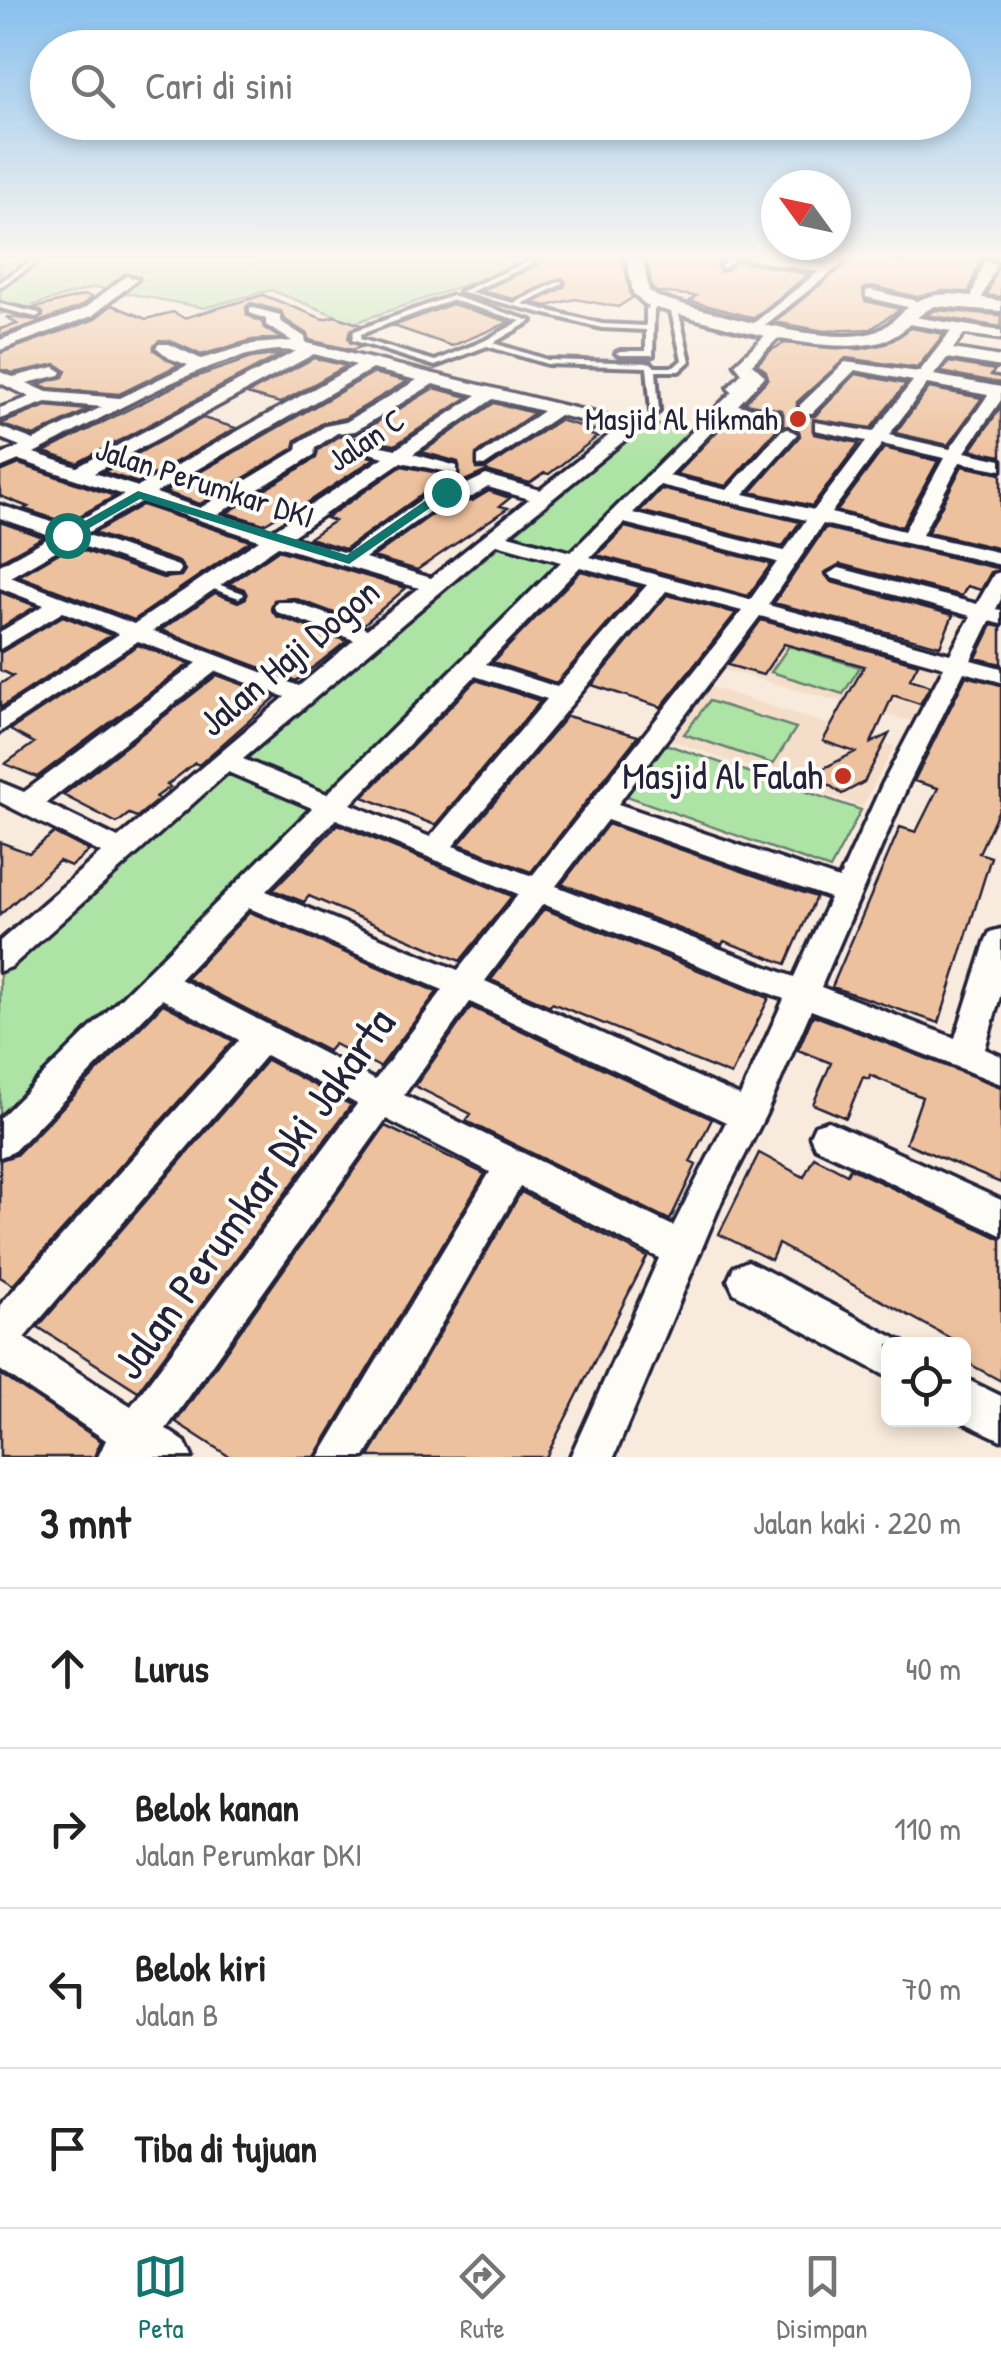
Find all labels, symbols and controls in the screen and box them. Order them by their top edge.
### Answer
search box [30,30,971,140]
icon: search [65,58,120,113]
text: Cari di sini [145,59,294,111]
north arrow [761,170,851,260]
place label: Masjid Al Hikmah [585,397,778,440]
street label: Jalan C [319,398,413,481]
marker: Masjid Al Hikmah [787,408,809,430]
street label: Jalan Perumkar DKI [90,427,320,538]
route end [424,470,470,516]
route start [45,513,91,559]
street label: Jalan Haji Dogon [187,565,390,747]
place label: Masjid Al Falah [622,749,823,801]
marker: Masjid Al Falah [832,765,854,787]
street label: Jalan Perumkar Dki Jakarta [97,995,408,1391]
map controls [881,1337,971,1427]
button: locate [881,1337,971,1427]
text: 3 mnt [40,1494,130,1551]
text: Jalan kaki · 220 m [753,1501,961,1544]
icon: ahead [40,1641,95,1696]
text: Lurus [135,1642,209,1694]
text: 40 m [906,1647,961,1690]
text: Belok kanan [135,1781,299,1833]
icon: right [40,1801,95,1856]
text: 110 m [894,1807,961,1850]
text: Jalan Perumkar DKI [135,1833,362,1876]
text: Belok kiri [135,1941,267,1993]
icon: left [40,1961,95,2016]
text: 70 m [902,1967,961,2010]
text: Jalan B [135,1993,219,2036]
icon: arrive [40,2121,95,2176]
text: Tiba di tujuan [135,2122,317,2174]
tab: Peta [133,2249,188,2347]
tab: Rute [455,2249,510,2347]
tab: Disimpan [776,2249,868,2347]

